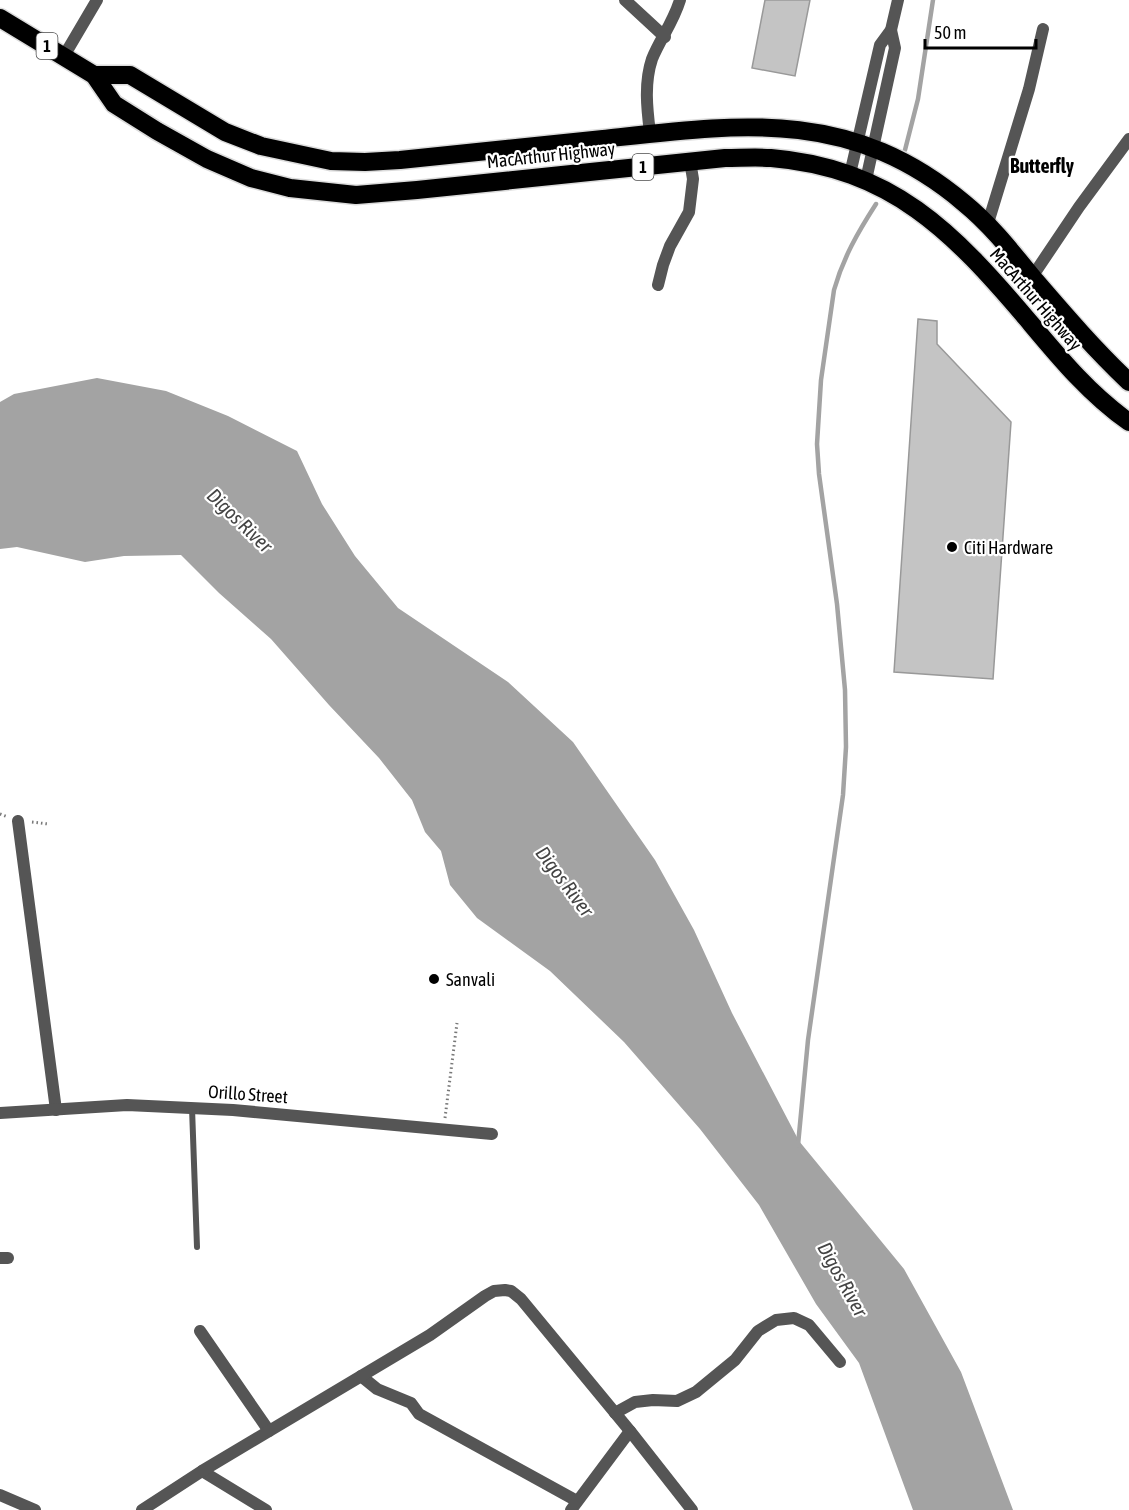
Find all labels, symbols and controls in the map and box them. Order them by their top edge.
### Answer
scale bar [925,12,1036,50]
text: 50 m [934,22,966,43]
road number: 1 [36,33,57,59]
street label: MacArthur Highway [486,138,616,172]
road number: 1 [632,154,654,180]
district label: Butterfly [1010,154,1075,177]
street label: MacArthur Highway [986,243,1086,355]
water label: Digos River [203,483,278,557]
place label: Citi Hardware [964,537,1053,558]
marker: Citi Hardware [945,540,959,554]
water label: Digos River [531,841,599,921]
place label: Sanvali [446,969,495,990]
marker: Sanvali [427,972,441,986]
street label: Orillo Street [207,1081,289,1107]
water label: Digos River [813,1238,873,1321]

